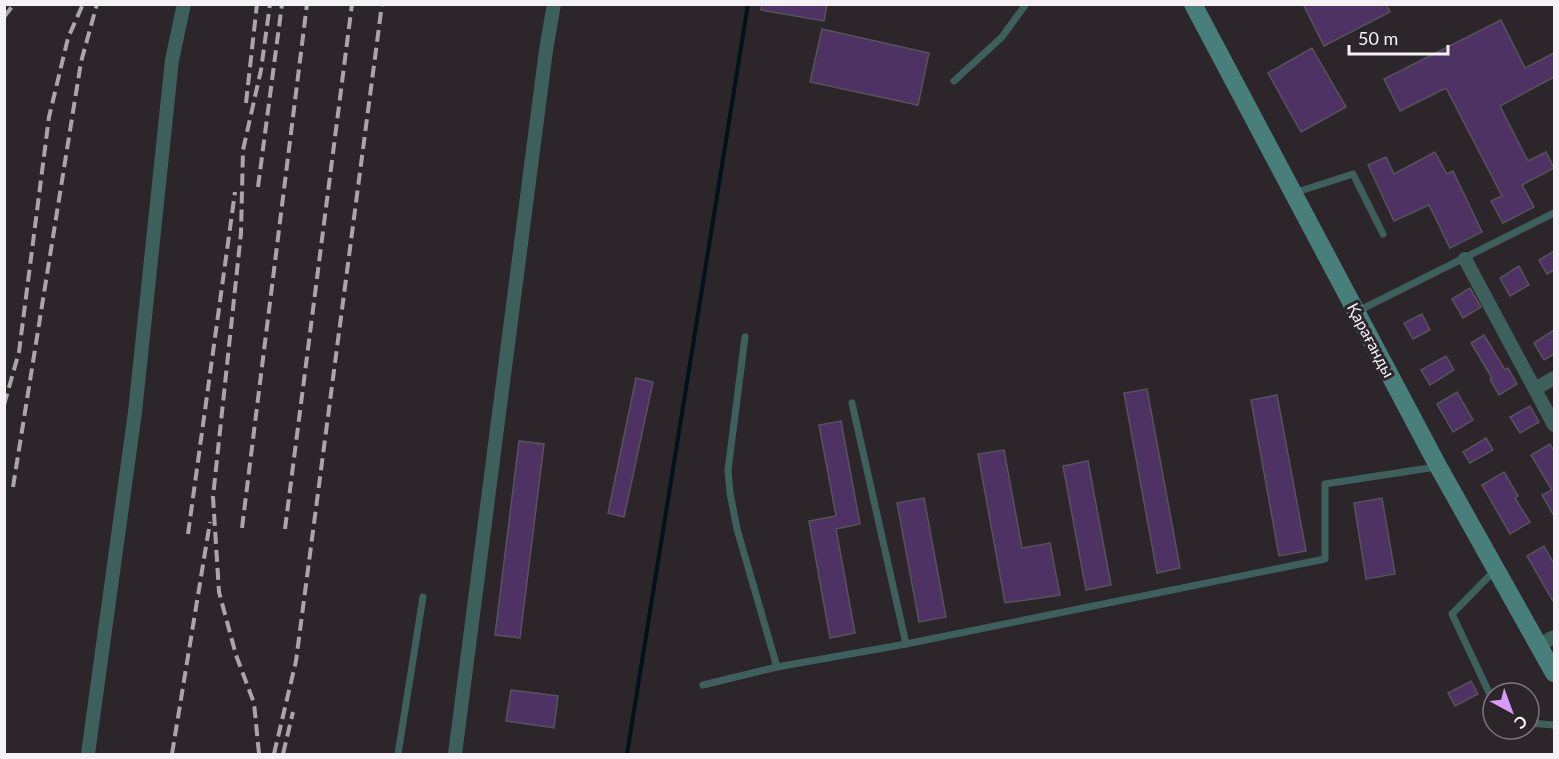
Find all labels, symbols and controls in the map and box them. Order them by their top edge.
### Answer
scale bar [1349,18,1448,56]
text: 50 m [1358,27,1398,49]
street label: Қарағанды [1344,299,1399,380]
north arrow [1481,681,1541,741]
text: С [1511,712,1531,734]

